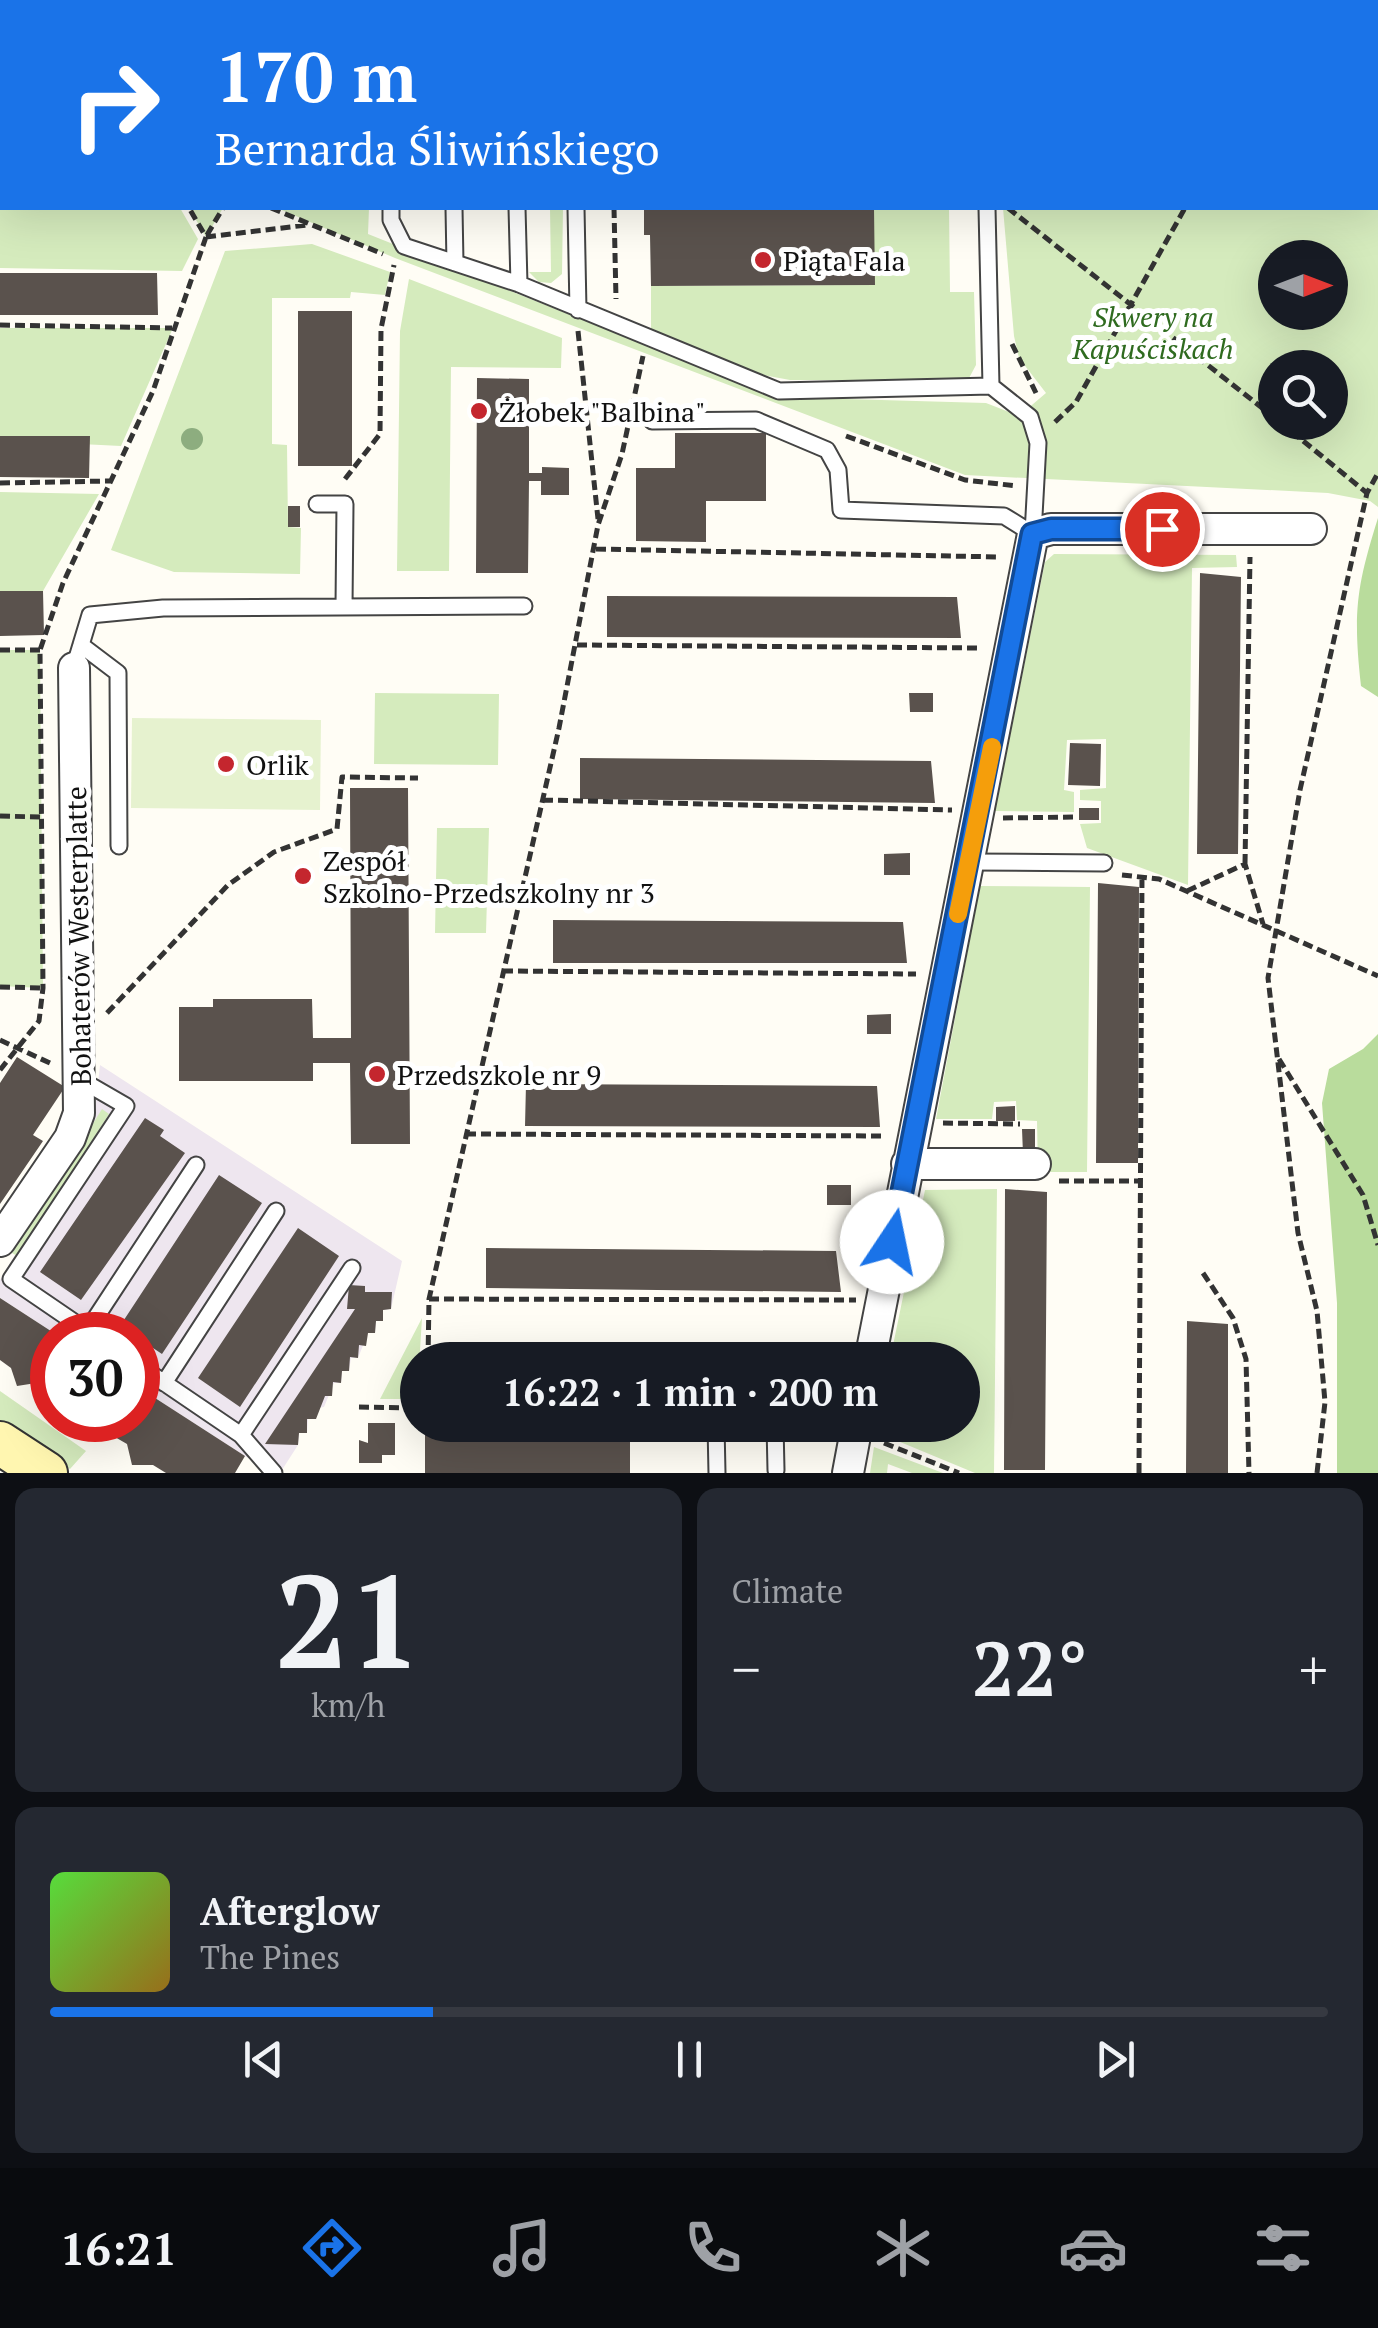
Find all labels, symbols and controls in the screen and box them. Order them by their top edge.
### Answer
text: 170 m [215,29,417,122]
icon: right [50,40,180,170]
text: Bernarda Śliwińskiego [215,118,660,178]
north arrow [1258,240,1348,330]
map controls [1258,240,1348,440]
place label: Piąta Fala [783,242,906,279]
marker: Piąta Fala [752,249,774,271]
park label: Skwery na Kapuściskach [1071,298,1234,367]
button: search [1258,350,1348,440]
place label: Żłobek "Balbina" [499,393,706,430]
marker: Żłobek "Balbina" [468,400,490,422]
pin [1120,487,1205,572]
icon: arrive [1135,502,1190,557]
place label: Orlik [246,746,309,783]
marker: Orlik [215,753,237,775]
street label: Bohaterów Westerplatte [57,786,99,1086]
place label: Zespół Szkolno-Przedszkolny nr 3 [323,842,655,911]
marker: Zespół Szkolno-Przedszkolny nr 3 [292,865,314,887]
place label: Przedszkole nr 9 [397,1056,601,1093]
marker: Przedszkole nr 9 [366,1063,388,1085]
position arrow [840,1190,944,1294]
speed limit sign: 30 [30,1312,160,1442]
text: 16:22 · 1 min · 200 m [502,1367,878,1417]
text: 21 [275,1533,422,1705]
text: Climate [732,1570,843,1612]
text: 22° [972,1618,1088,1717]
text: − [732,1632,761,1705]
text: + [1299,1632,1328,1705]
text: km/h [311,1684,385,1726]
text: Afterglow [200,1886,380,1936]
text: The Pines [200,1936,340,1978]
icon: previous [236,2032,291,2087]
icon: pause [662,2032,717,2087]
icon: next [1088,2032,1143,2087]
icon: directions [297,2213,367,2283]
icon: music [487,2213,557,2283]
icon: phone [678,2213,748,2283]
icon: climate [868,2213,938,2283]
icon: car [1058,2213,1128,2283]
icon: filters [1248,2213,1318,2283]
text: 16:21 [60,2218,177,2278]

